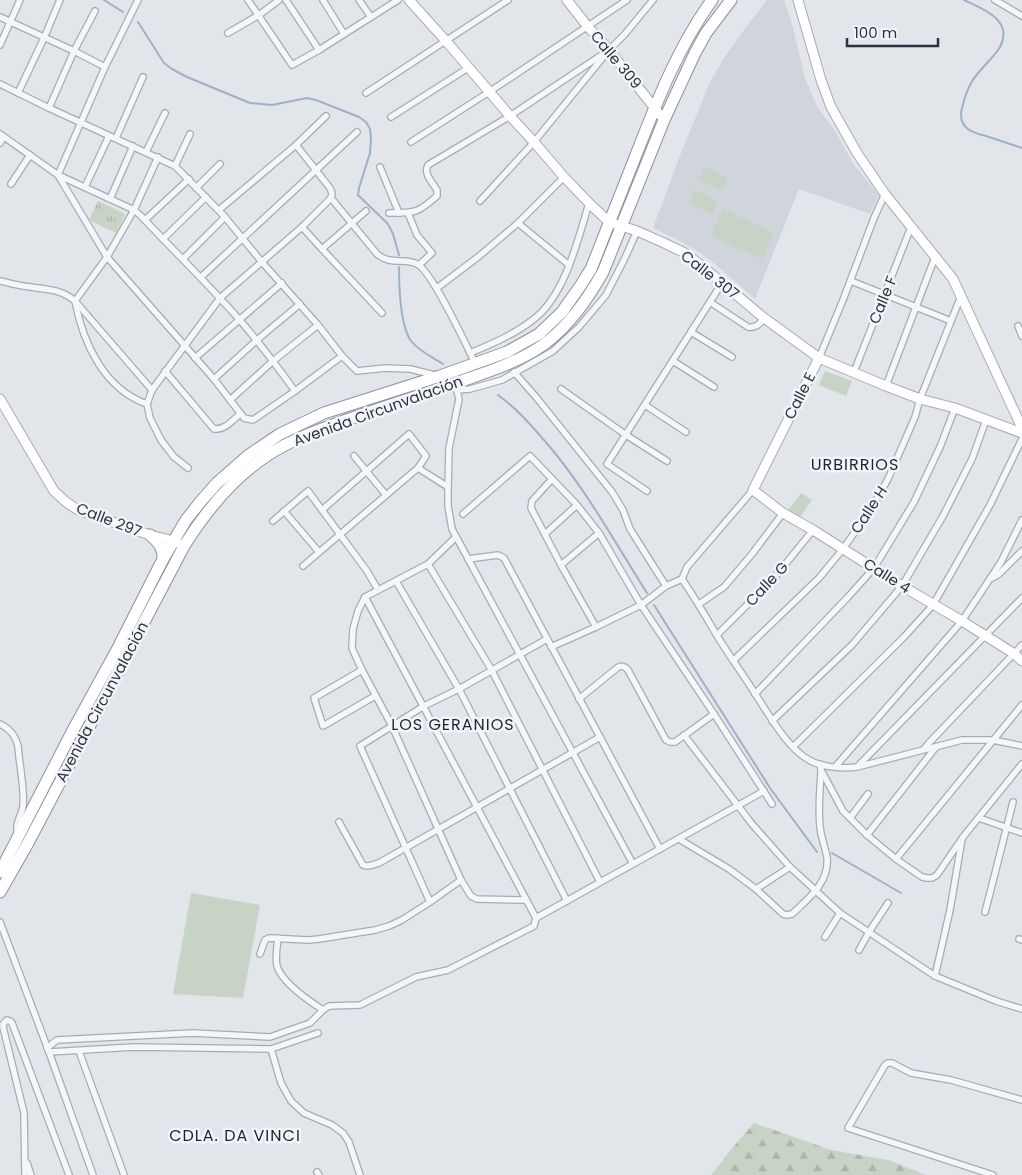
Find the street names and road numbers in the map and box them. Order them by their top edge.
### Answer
street label: Calle 309 [586,26,647,93]
street label: Calle 307 [677,245,744,304]
street label: Calle F [863,272,902,327]
street label: Calle E [779,369,820,423]
street label: Avenida Circunvalación [290,370,466,451]
street label: Calle H [845,482,892,538]
street label: Calle 297 [73,497,145,542]
street label: Calle 4 [860,553,915,598]
street label: Calle G [741,556,793,611]
street label: Avenida Circunvalación [50,618,153,786]

